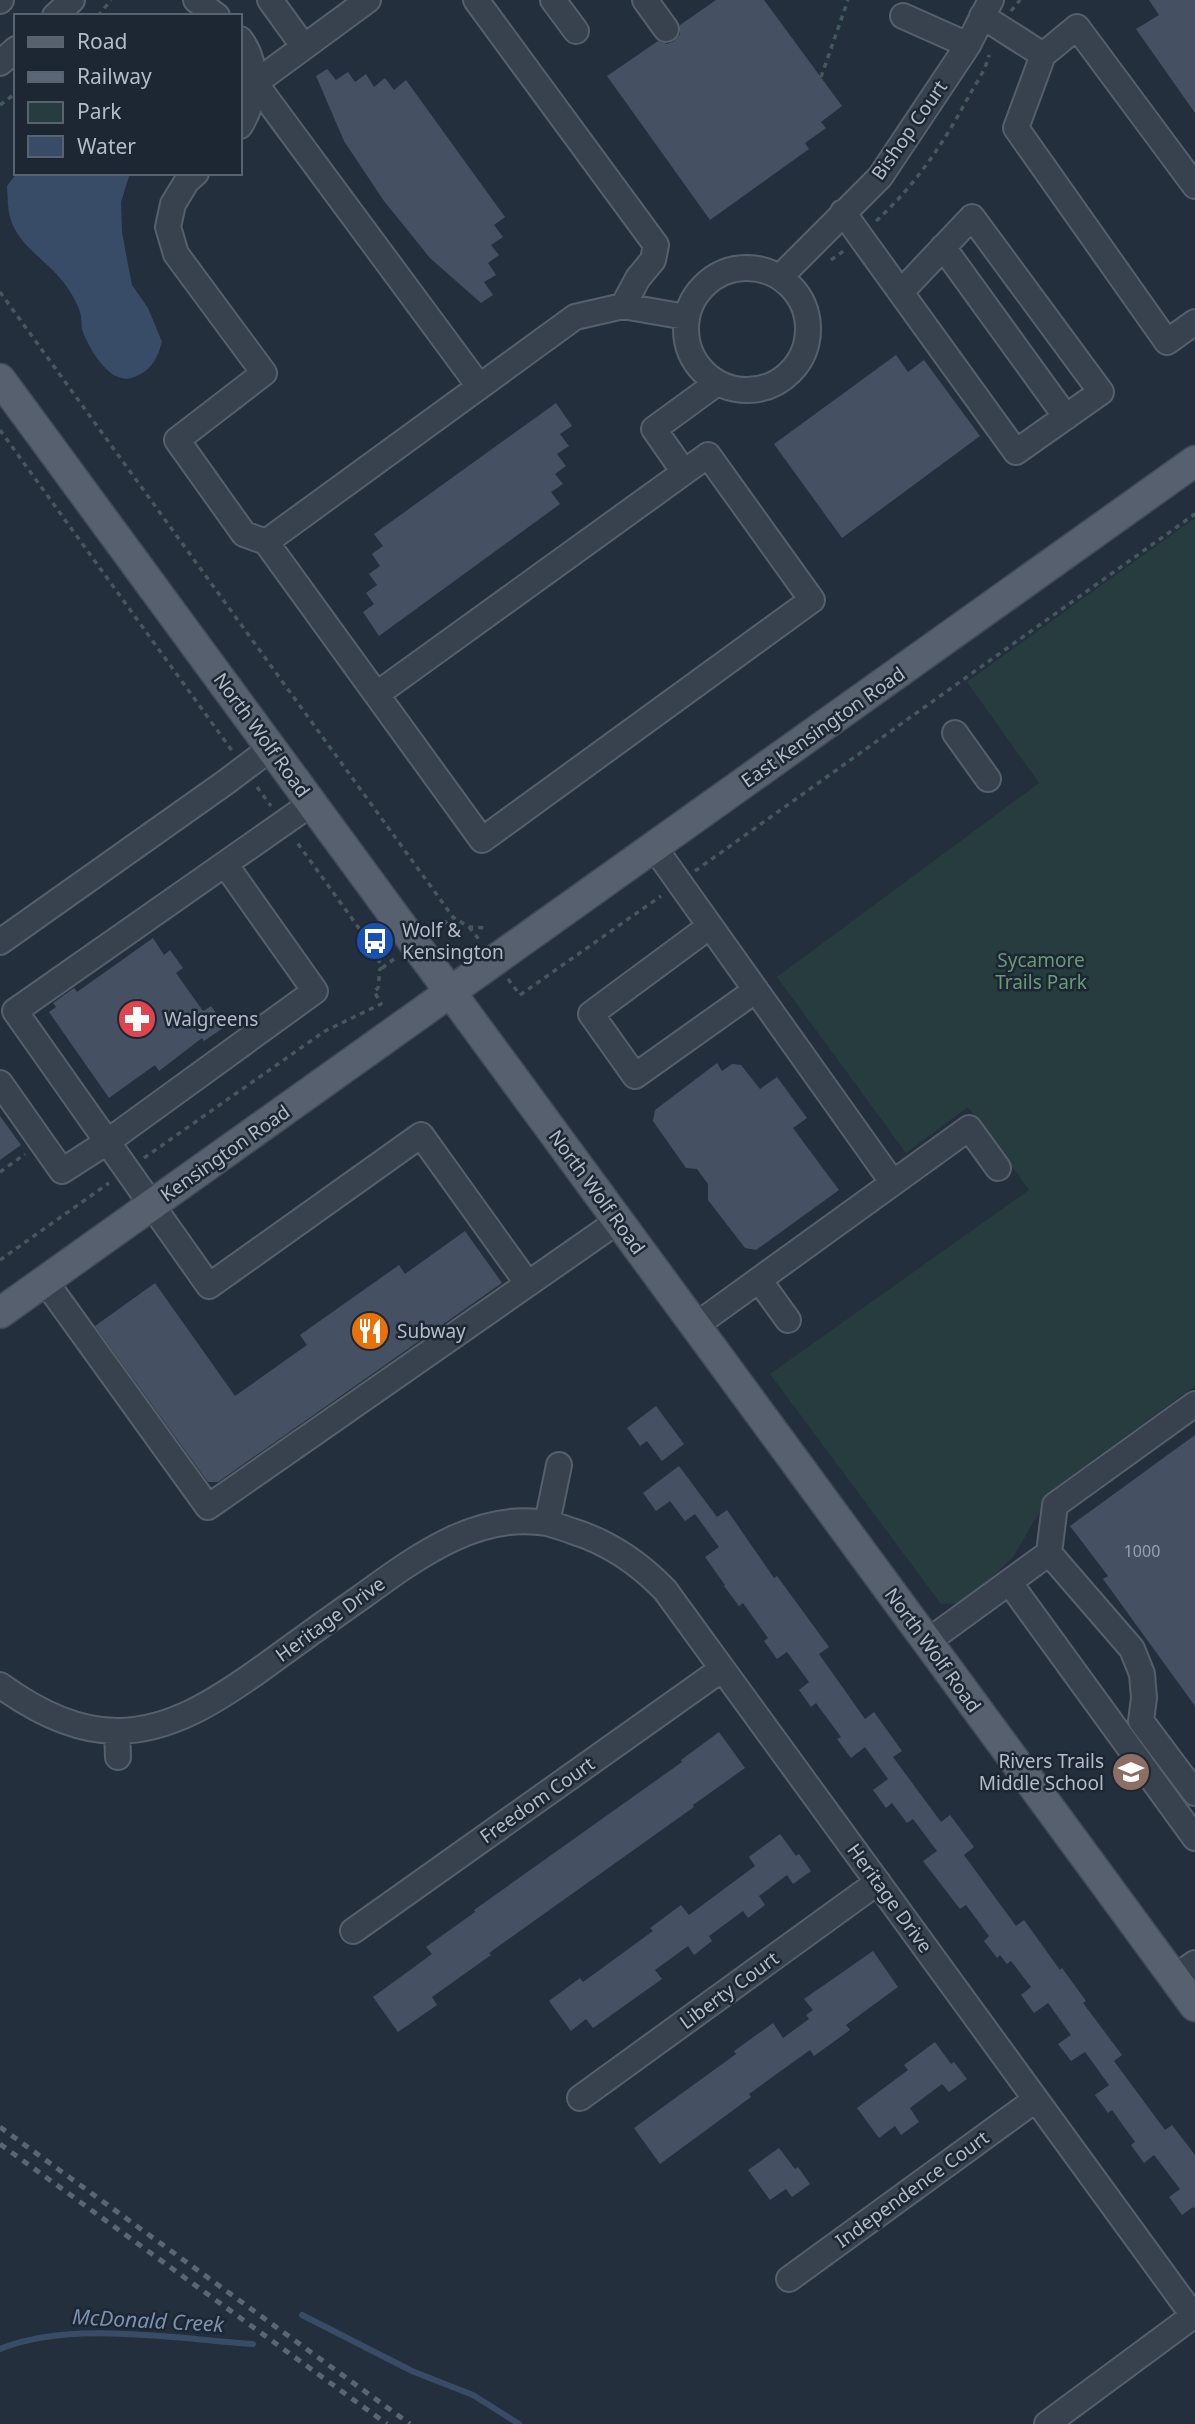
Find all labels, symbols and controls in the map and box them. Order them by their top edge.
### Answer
legend [14,14,242,175]
text: Road [77,27,127,55]
text: Railway [77,62,152,90]
street label: Bishop Court [865,75,953,185]
text: Park [77,97,122,125]
text: Water [77,132,136,160]
street label: East Kensington Road [736,661,910,793]
street label: North Wolf Road [208,667,316,803]
place label: Wolf & Kensington [402,917,504,965]
bus stop icon: Wolf & Kensington [354,920,396,962]
park label: Sycamore Trails Park [995,947,1087,995]
pharmacy icon: Walgreens [116,998,158,1040]
place label: Walgreens [164,1006,258,1032]
street label: Kensington Road [155,1099,295,1207]
street label: North Wolf Road [543,1124,651,1260]
restaurant icon: Subway [349,1310,391,1352]
place label: Subway [397,1318,466,1344]
house number: 1000 [1124,1540,1160,1562]
street label: Heritage Drive [270,1570,390,1668]
street label: North Wolf Road [879,1582,987,1718]
place label: Rivers Trails Middle School [979,1748,1104,1796]
street label: Freedom Court [474,1751,600,1849]
school or university icon: Rivers Trails Middle School [1110,1751,1152,1793]
street label: Heritage Drive [841,1838,939,1958]
street label: Liberty Court [674,1945,784,2035]
street label: Independence Court [830,2124,994,2253]
water label: McDonald Creek [72,2302,226,2338]

